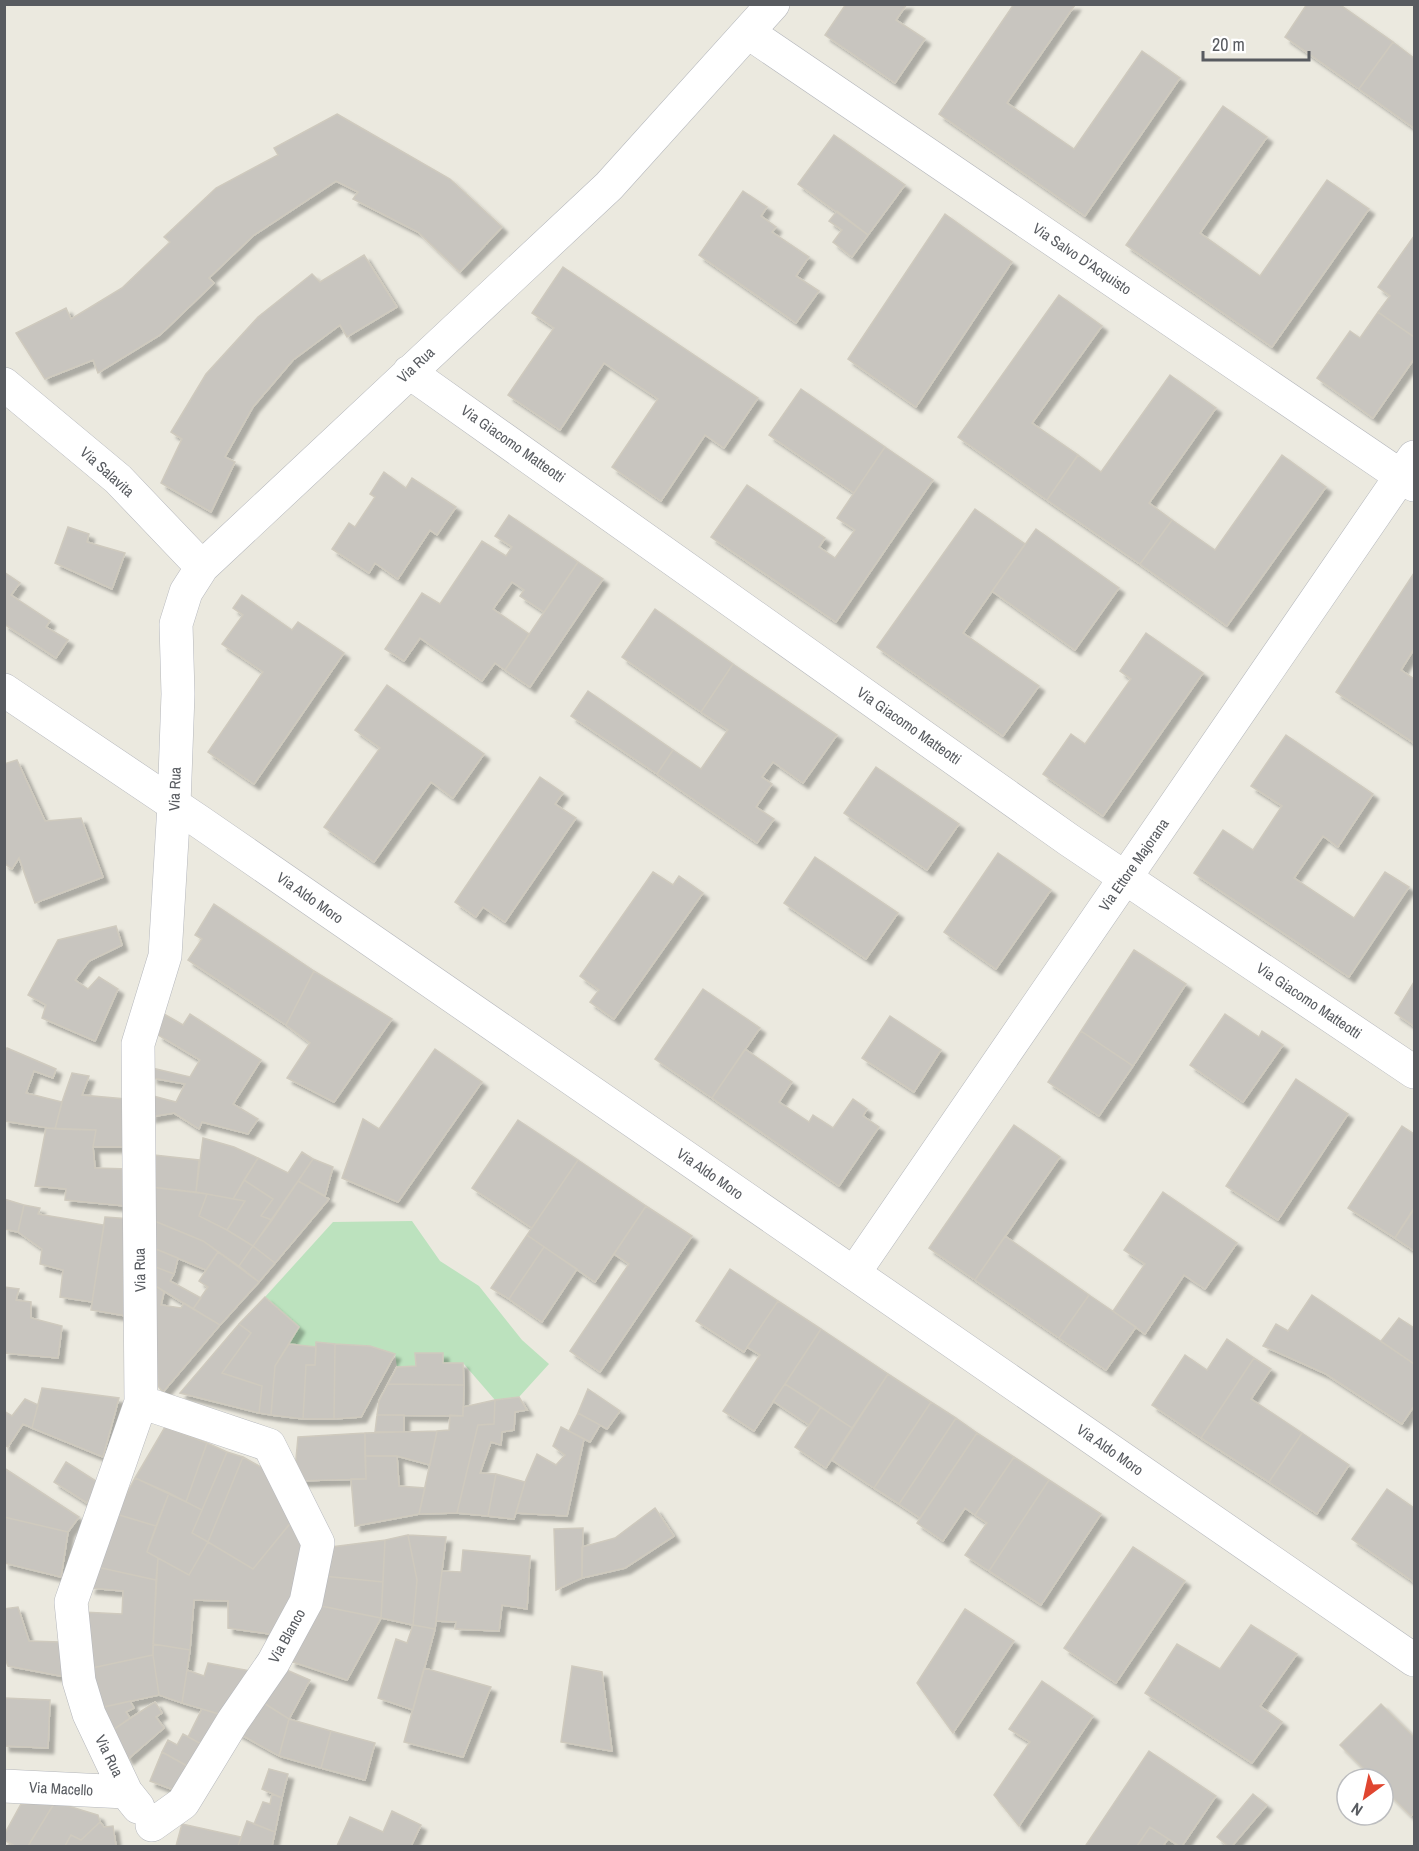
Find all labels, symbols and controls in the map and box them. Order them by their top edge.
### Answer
scale bar [1203,24,1310,62]
text: 20 m [1212,32,1245,57]
street label: Via Salvo D'Acquisto [1029,218,1136,300]
street label: Via Rua [392,342,439,387]
street label: Via Giacomo Matteotti [457,400,570,487]
street label: Via Salavita [76,442,139,502]
street label: Via Giacomo Matteotti [853,682,966,769]
street label: Via Rua [163,766,186,811]
street label: Via Ettore Majorana [1094,814,1174,915]
street label: Via Aldo Moro [273,867,348,928]
street label: Via Giacomo Matteotti [1252,958,1366,1044]
street label: Via Aldo Moro [673,1143,748,1204]
street label: Via Rua [129,1248,150,1292]
street label: Via Aldo Moro [1073,1419,1148,1480]
street label: Via Blanco [263,1605,310,1667]
street label: Via Rua [90,1731,129,1780]
north arrow [1335,1767,1395,1827]
street label: Via Macello [28,1776,94,1801]
text: N [1347,1798,1367,1821]

